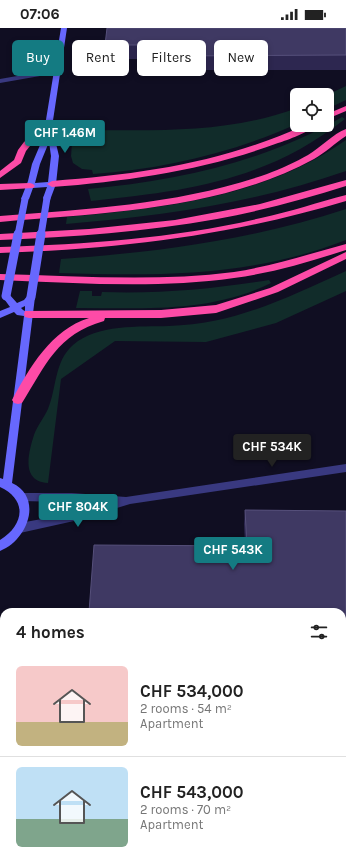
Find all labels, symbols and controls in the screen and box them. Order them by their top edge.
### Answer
text: 07:06 [20,5,60,23]
chip: Buy [12,40,64,76]
chip: Rent [72,40,129,76]
chip: Filters [137,40,206,76]
chip: New [214,40,268,76]
map controls [290,88,334,132]
button: locate [290,88,334,132]
pin: CHF 1.46M [19,120,111,154]
text: CHF 1.46M [34,125,96,140]
pin: CHF 534K [231,434,313,468]
text: CHF 534K [242,439,302,454]
pin: CHF 804K [37,494,119,528]
text: CHF 804K [48,499,108,514]
pin: CHF 543K [192,537,274,571]
text: CHF 543K [203,542,263,557]
icon: filters [308,621,330,643]
text: 4 homes [16,622,85,642]
text: CHF 534,000 [140,681,244,701]
icon: home [48,682,96,730]
text: 2 rooms · 54 m² [140,701,232,716]
text: Apartment [140,716,203,731]
text: CHF 543,000 [140,782,244,802]
icon: home [48,783,96,831]
text: 2 rooms · 70 m² [140,802,231,817]
text: Apartment [140,817,203,832]

